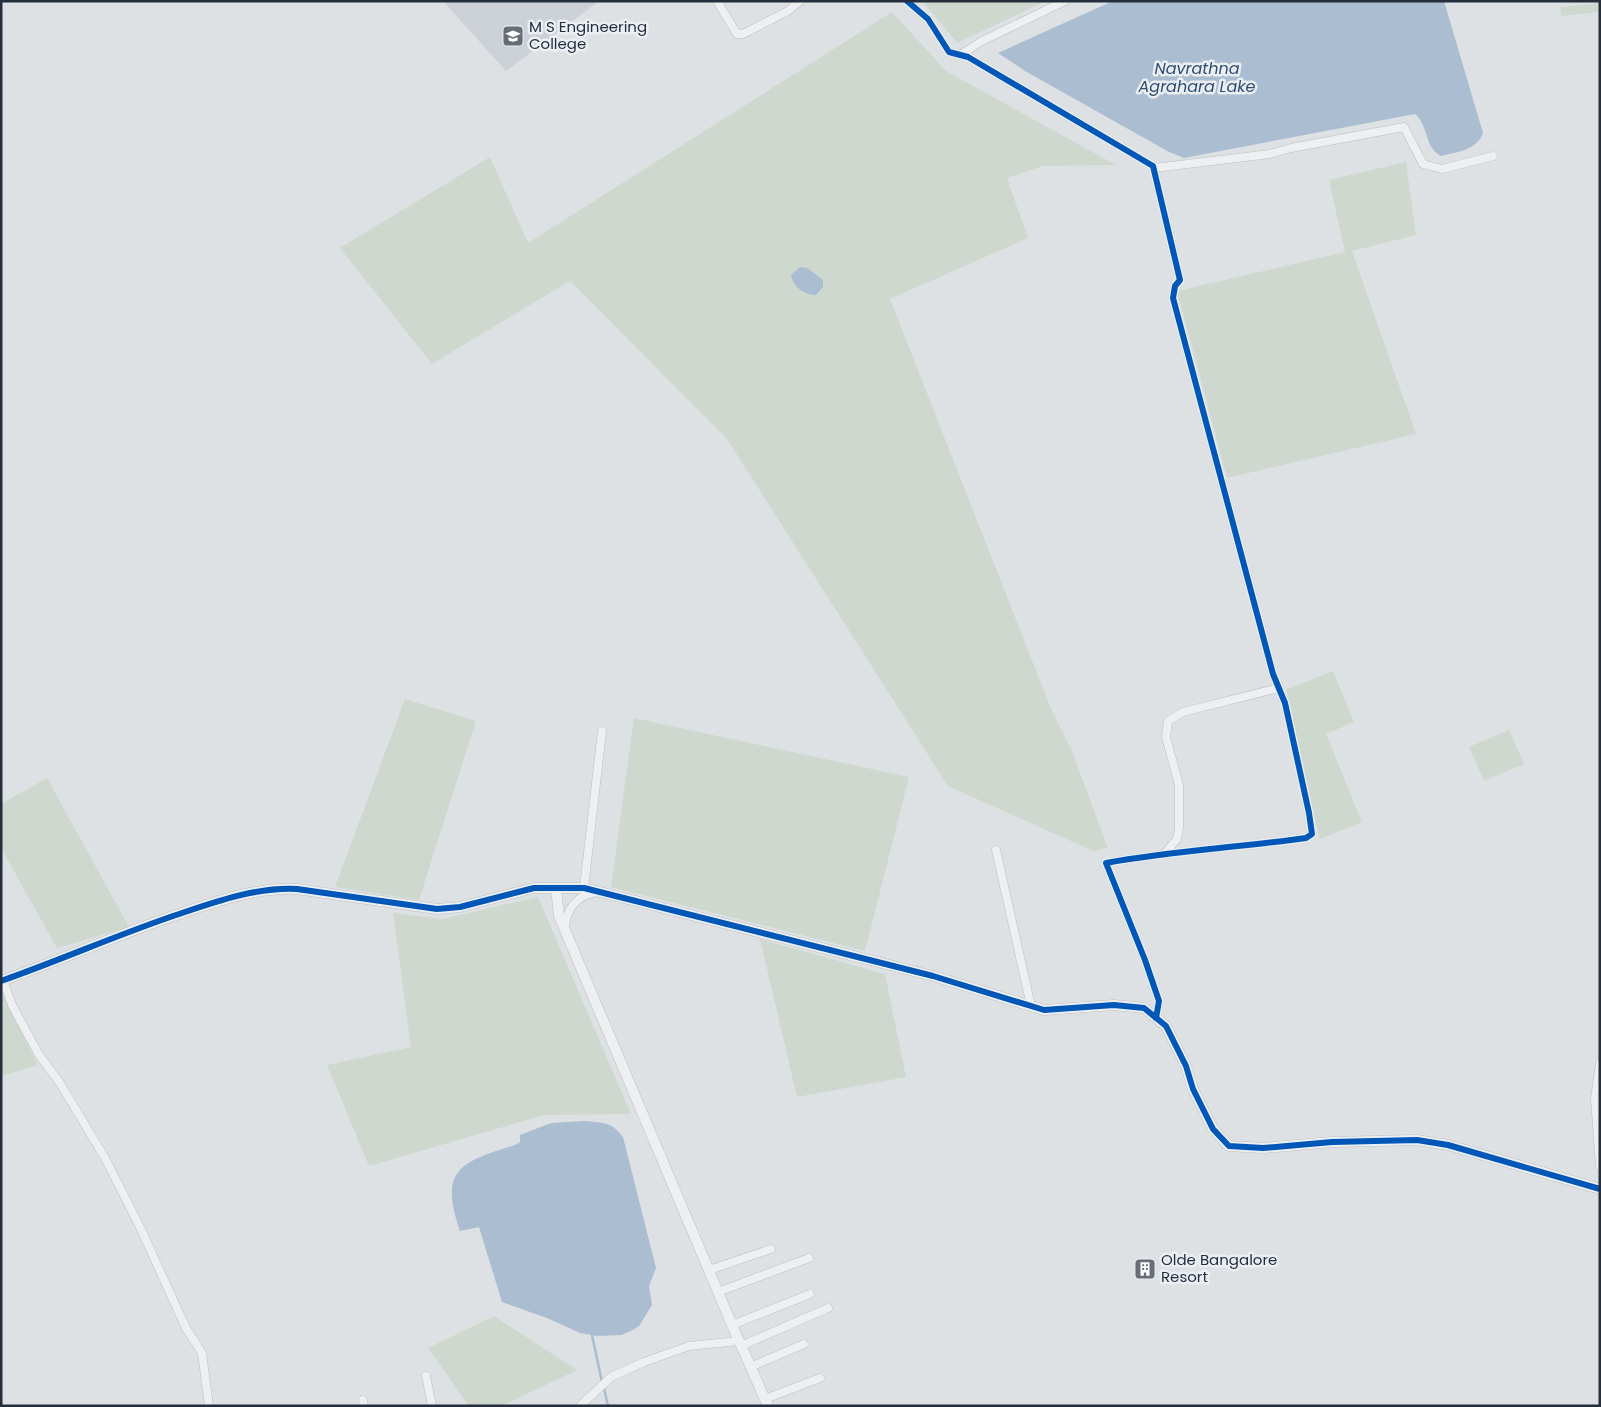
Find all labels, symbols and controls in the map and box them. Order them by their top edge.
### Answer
place label: M S Engineering College [529,16,647,54]
school or university icon: M S Engineering College [501,24,525,48]
water label: Navrathna Agrahara Lake [1138,57,1256,98]
place label: Olde Bangalore Resort [1161,1249,1277,1287]
building icon: Olde Bangalore Resort [1133,1257,1157,1281]

